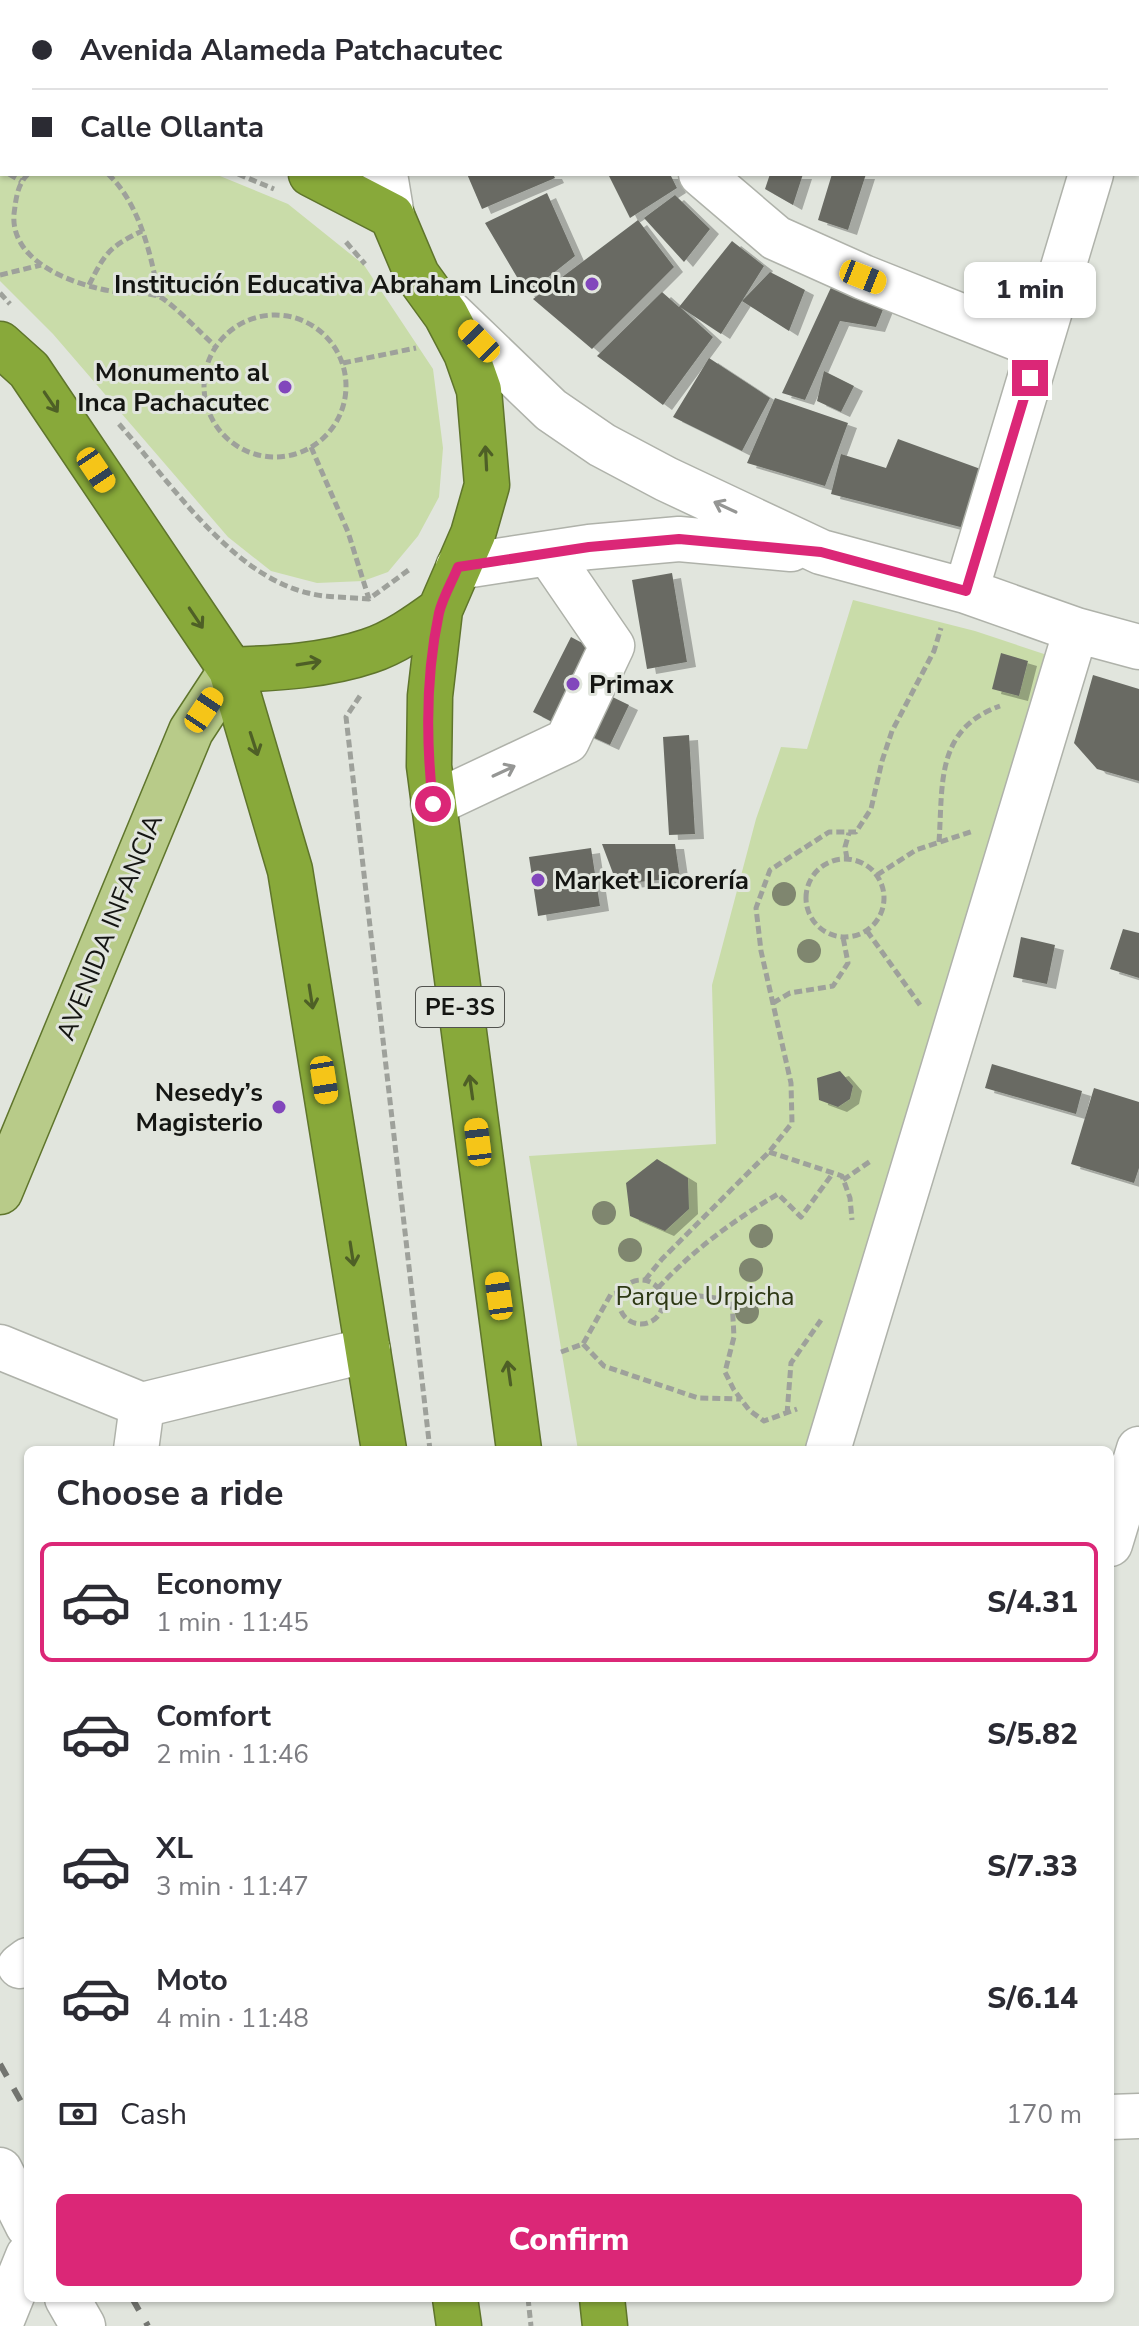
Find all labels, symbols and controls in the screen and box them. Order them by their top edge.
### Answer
text: Avenida Alameda Patchacutec [80,30,502,71]
text: Calle Ollanta [80,107,264,148]
car [836,257,890,297]
callout: 1 min [964,262,1096,318]
place label: Institución Educativa Abraham Lincoln [114,267,576,302]
text: 1 min [996,272,1064,307]
marker: Institución Educativa Abraham Lincoln [583,275,601,293]
car [454,315,504,367]
place label: Monumento al Inca Pachacutec [77,355,270,420]
route end [1012,360,1048,396]
marker: Monumento al Inca Pachacutec [276,378,294,396]
one-way arrow [42,391,59,413]
car [73,443,119,497]
one-way arrow [478,445,493,472]
one-way arrow [713,499,738,514]
one-way arrow [188,606,204,628]
one-way arrow [296,655,321,670]
place label: Primax [589,667,675,702]
marker: Primax [564,675,582,693]
car [181,683,227,737]
one-way arrow [248,731,262,756]
one-way arrow [491,763,515,778]
route start [415,786,451,822]
street label: AVENIDA INFANCIA [48,809,171,1045]
place label: Market Licorería [554,863,749,898]
marker: Market Licorería [529,871,547,889]
one-way arrow [304,984,319,1010]
road number: PE-3S [416,987,504,1027]
car [308,1054,340,1106]
place label: Nesedy’s Magisterio [136,1075,263,1140]
one-way arrow [463,1075,478,1100]
marker: Nesedy’s Magisterio [270,1098,288,1116]
car [463,1117,493,1167]
one-way arrow [345,1241,360,1266]
car [484,1271,514,1321]
park label: Parque Urpicha [615,1279,795,1314]
one-way arrow [501,1361,516,1386]
text: Choose a ride [56,1469,284,1518]
text: Economy [156,1564,282,1605]
icon: car [60,1566,132,1638]
text: S/4.31 [987,1582,1078,1623]
text: 1 min · 11:45 [156,1605,309,1640]
text: Comfort [156,1696,271,1737]
icon: car [60,1698,132,1770]
text: S/5.82 [987,1714,1078,1755]
text: 2 min · 11:46 [156,1737,309,1772]
text: XL [156,1828,193,1869]
icon: car [60,1830,132,1902]
text: S/7.33 [987,1846,1078,1887]
text: 3 min · 11:47 [156,1869,309,1904]
text: Moto [156,1960,228,2001]
icon: car [60,1962,132,2034]
text: S/6.14 [987,1978,1078,2019]
text: 4 min · 11:48 [156,2001,309,2036]
icon: cash [56,2092,100,2136]
text: Cash [120,2094,187,2135]
text: 170 m [1006,2097,1082,2132]
button: Confirm [56,2194,1082,2286]

